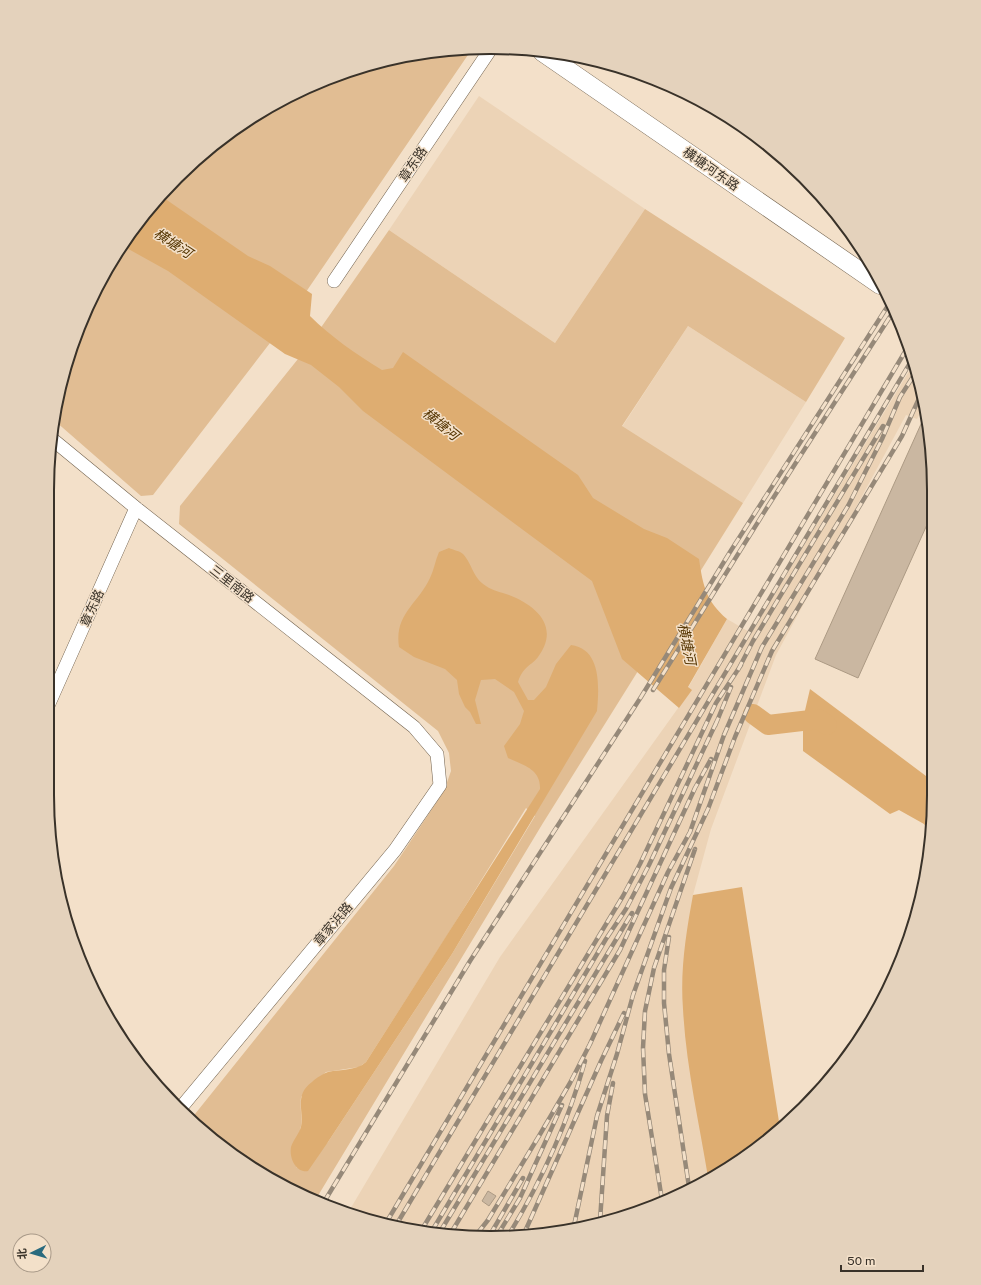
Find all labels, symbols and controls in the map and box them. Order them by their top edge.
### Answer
street label: 章东路 [396,144,430,184]
street label: 横塘河东路 [680,144,742,194]
water label: 横塘河 [151,225,197,263]
water label: 横塘河 [420,405,465,445]
street label: 三里南路 [207,562,257,606]
street label: 章东路 [77,587,107,629]
water label: 横塘河 [675,622,699,669]
street label: 章家浜路 [311,899,355,949]
north arrow [12,1233,52,1273]
scale bar [841,1247,923,1273]
text: 北 [16,1248,28,1260]
text: 50 m [847,1254,875,1268]

